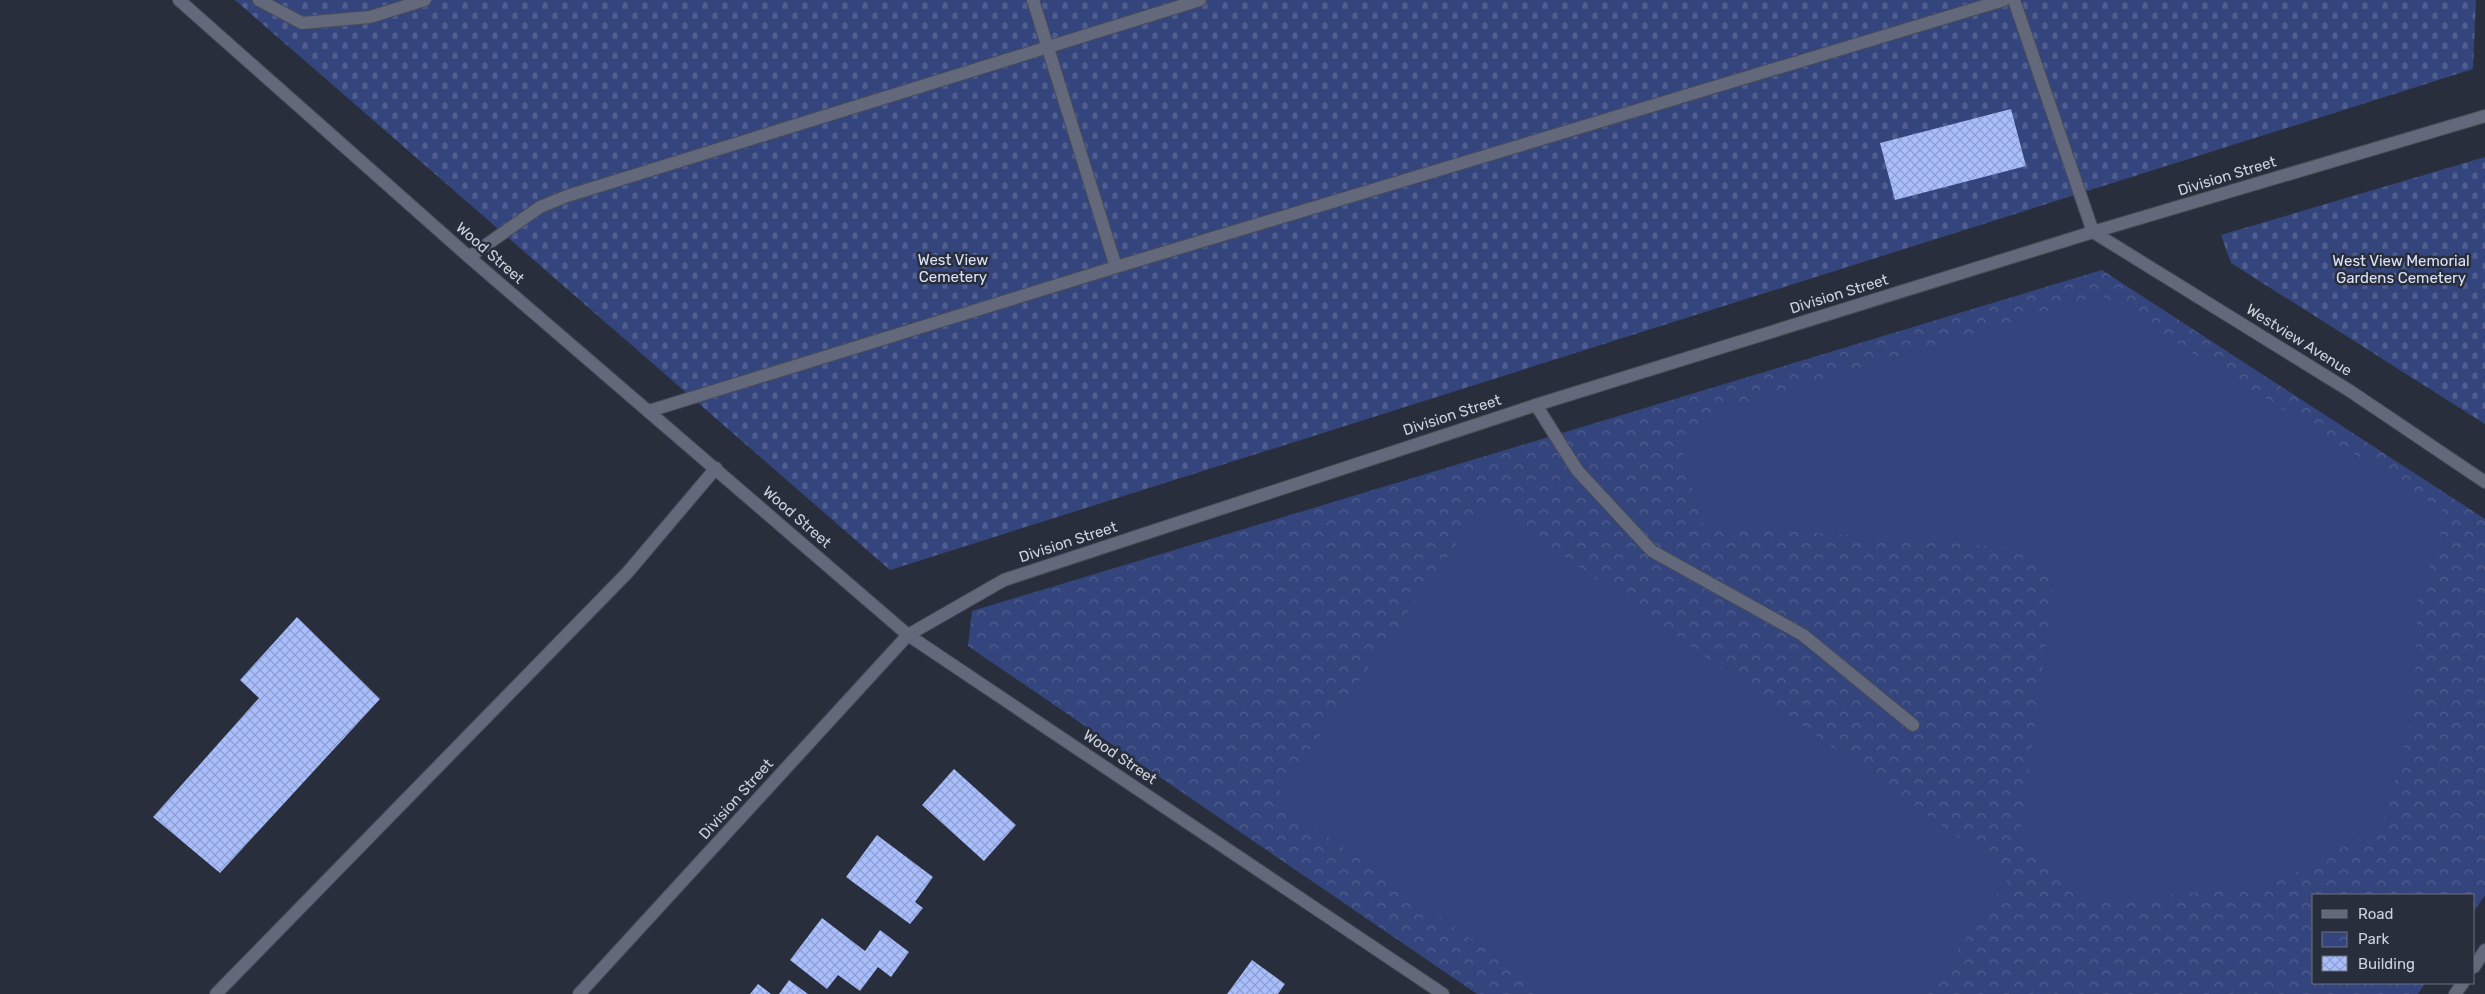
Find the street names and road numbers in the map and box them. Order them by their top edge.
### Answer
street label: Division Street [2176,152,2278,200]
street label: Wood Street [452,218,528,288]
street label: Division Street [1788,270,1890,318]
street label: Westview Avenue [2243,300,2355,380]
street label: Division Street [1401,391,1503,439]
street label: Wood Street [759,482,835,552]
street label: Division Street [1017,518,1119,566]
street label: Wood Street [1080,726,1160,788]
street label: Division Street [695,755,777,843]

